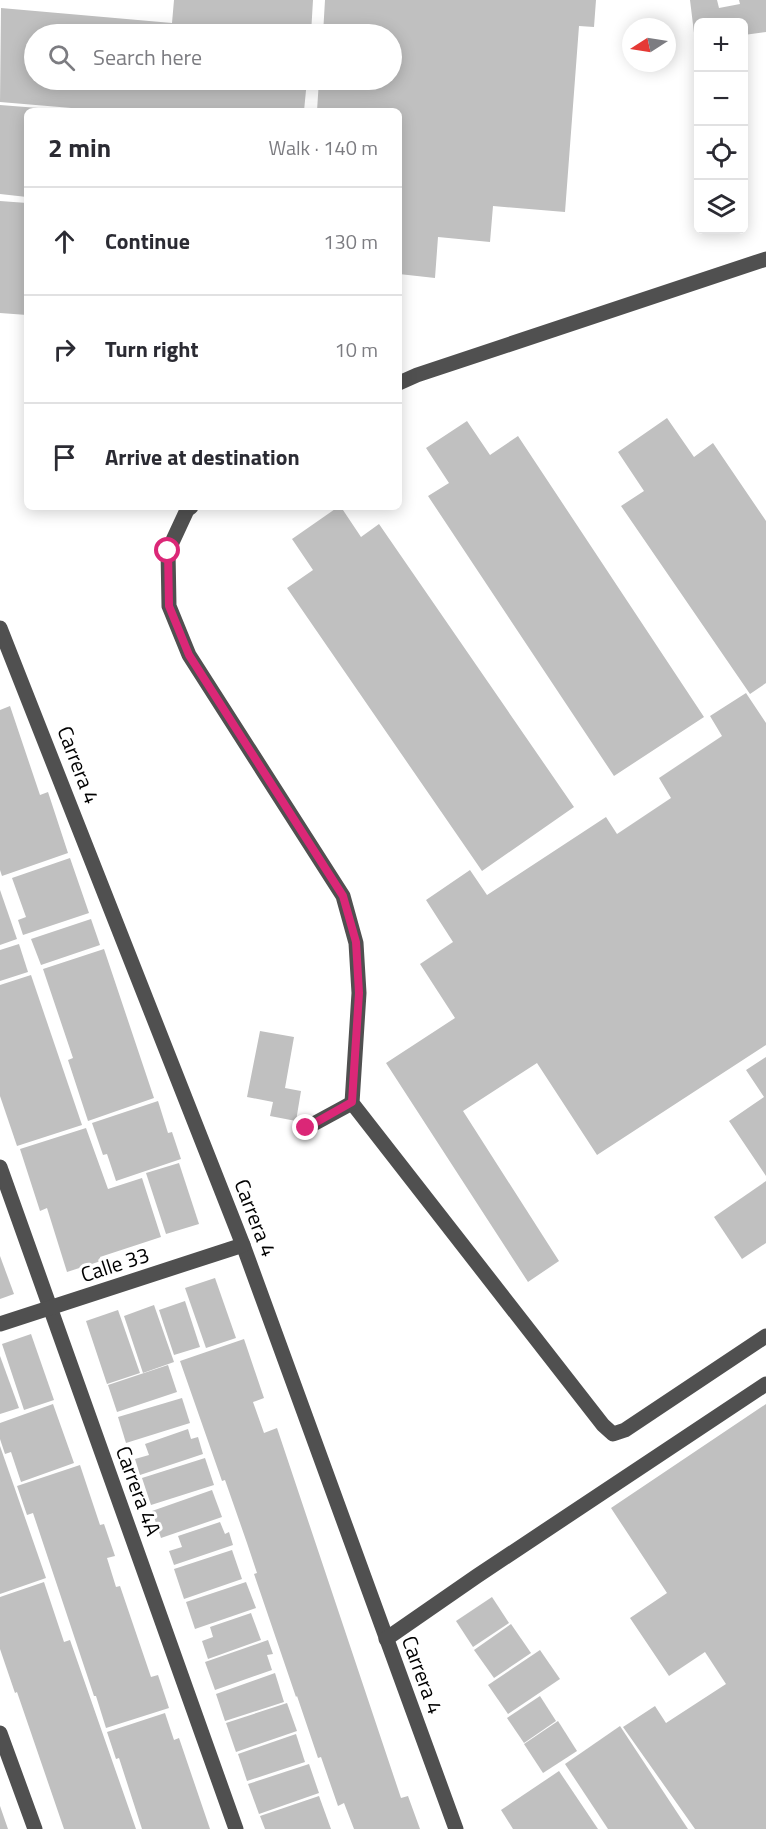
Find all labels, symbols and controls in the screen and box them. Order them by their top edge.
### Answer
north arrow [622,18,676,72]
map controls [694,18,748,234]
button: + [694,18,748,72]
search box [24,24,402,90]
text: Search here [93,40,202,74]
icon: search [45,41,78,74]
button: − [694,72,748,126]
button: locate [694,126,748,180]
text: 2 min [48,128,111,167]
text: Walk · 140 m [269,132,378,163]
button: layers [694,180,748,234]
text: Continue [105,224,190,258]
icon: ahead [48,225,81,258]
text: 130 m [323,226,378,257]
text: Turn right [105,332,199,366]
icon: right [48,333,81,366]
text: 10 m [334,334,378,365]
text: Arrive at destination [105,440,300,474]
icon: arrive [48,441,81,474]
route start [154,537,180,563]
street label: Carrera 4 [49,721,108,808]
route end [292,1114,318,1140]
street label: Carrera 4 [226,1174,285,1261]
street label: Calle 33 [76,1238,153,1290]
street label: Carrera 4A [108,1441,170,1541]
street label: Carrera 4 [394,1631,452,1718]

